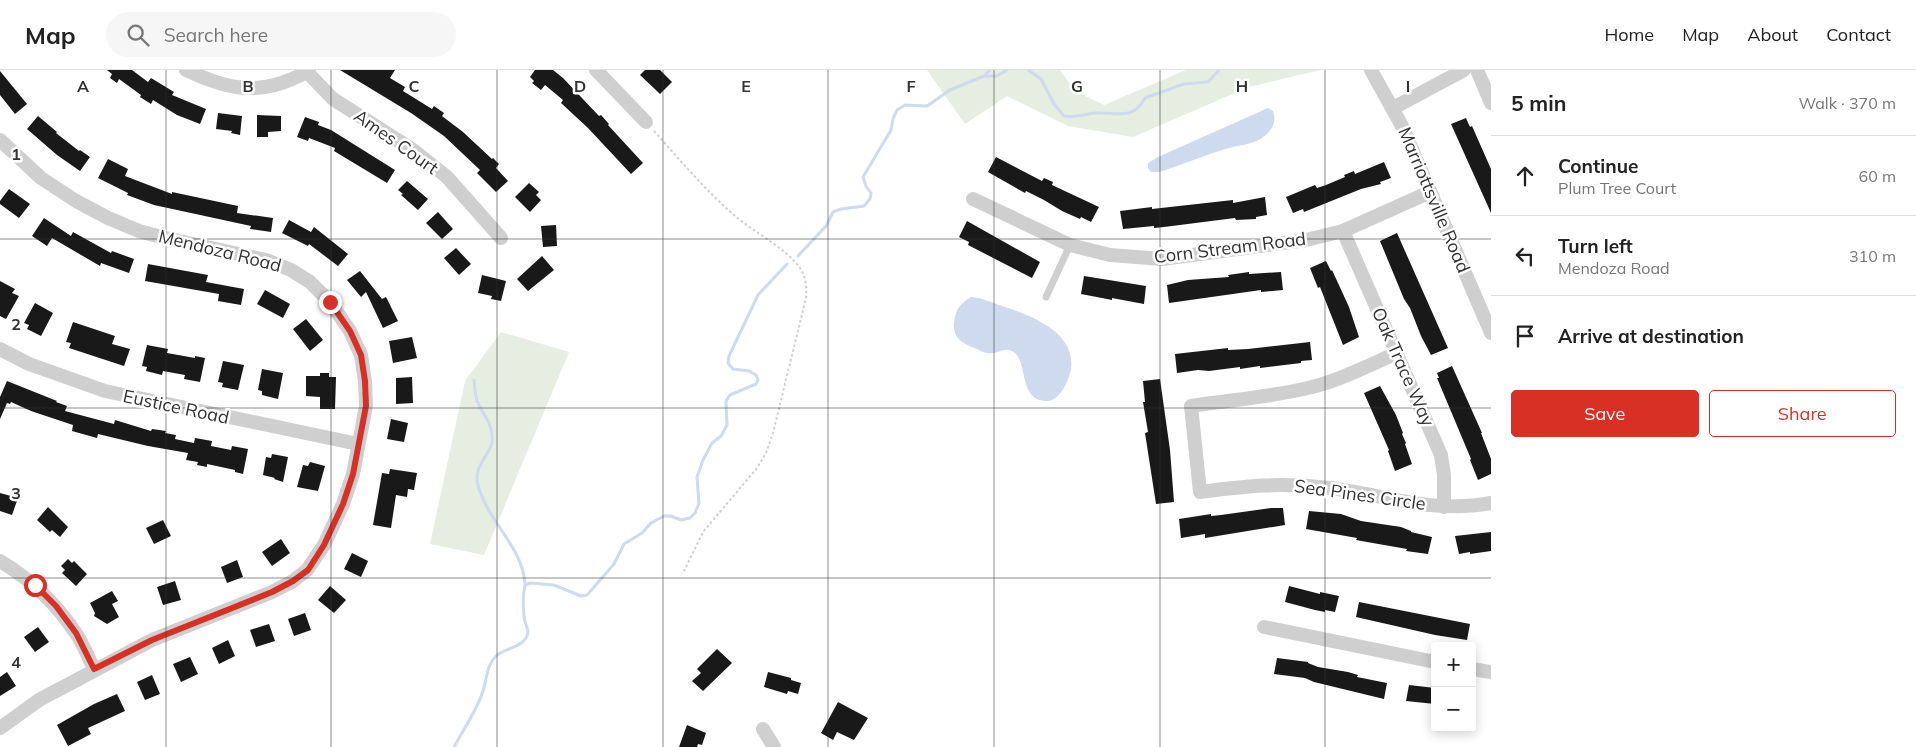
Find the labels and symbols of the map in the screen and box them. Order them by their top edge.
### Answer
text: A [77,76,89,96]
text: B [242,76,254,96]
text: C [409,76,420,96]
text: D [574,76,586,96]
text: E [741,76,751,96]
text: F [906,76,916,96]
text: G [1071,76,1083,96]
text: H [1236,76,1248,96]
text: I [1406,76,1410,96]
street label: Ames Court [350,104,443,179]
street label: Marriottsville Road [1393,124,1476,276]
text: 1 [11,144,21,164]
street label: Mendoza Road [156,224,284,277]
street label: Corn Stream Road [1153,227,1307,268]
route end [319,291,342,314]
street label: Oak Trace Way [1367,304,1440,430]
text: 2 [11,314,21,334]
street label: Eustice Road [121,384,231,429]
street label: Sea Pines Circle [1293,474,1427,515]
text: 3 [11,483,21,503]
route start [24,574,47,597]
text: 4 [11,652,21,672]

